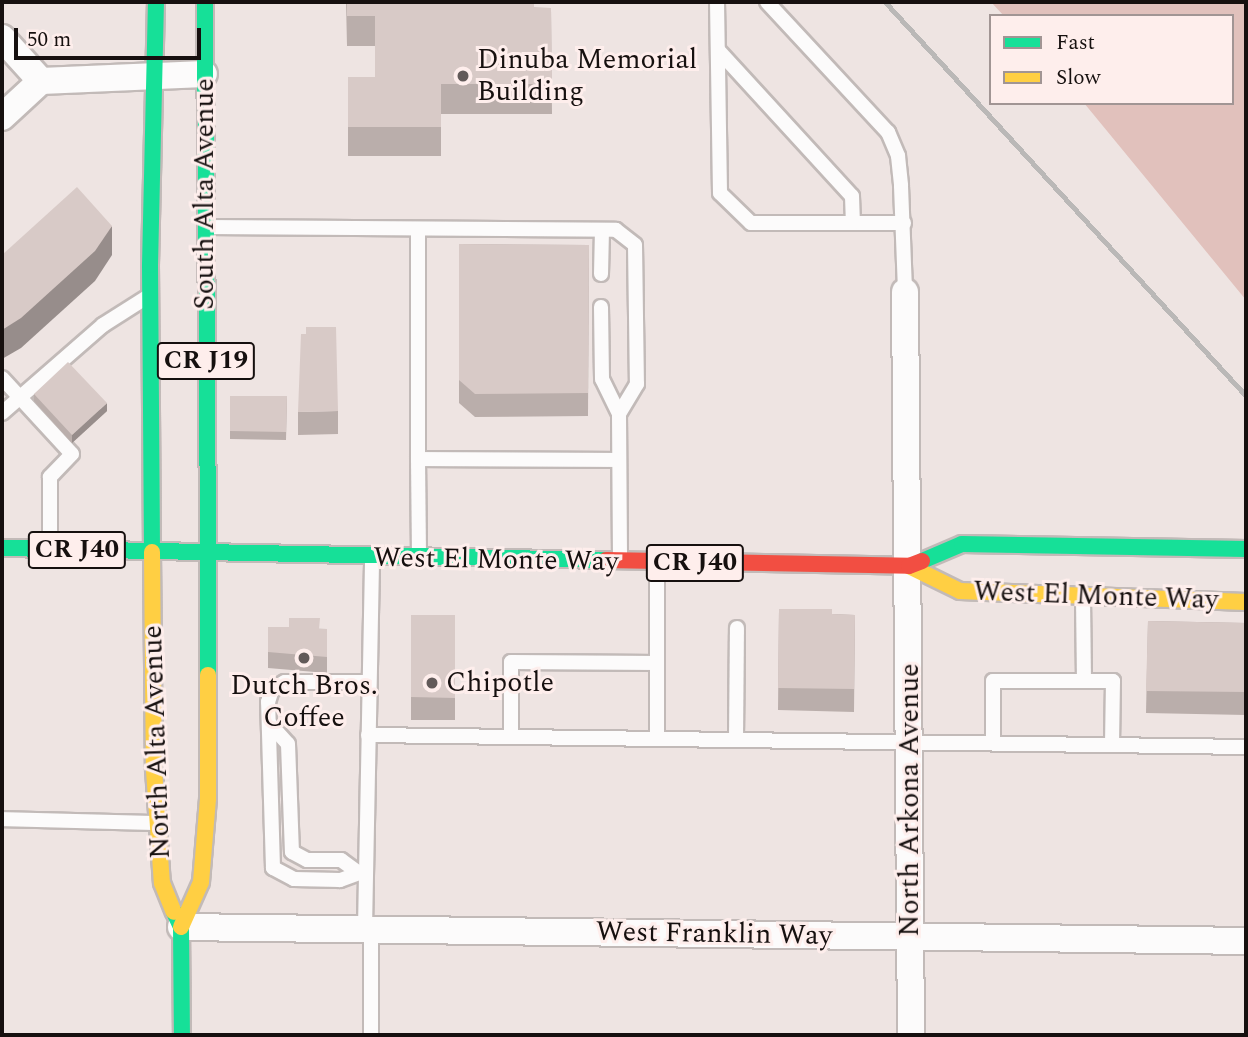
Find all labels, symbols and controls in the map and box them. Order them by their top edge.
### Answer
scale bar [18,14,205,58]
legend [989,14,1234,105]
text: 50 m [27,24,71,56]
text: Fast [1056,27,1095,59]
place label: Dinuba Memorial Building [477,43,697,109]
text: Slow [1056,62,1100,94]
marker: Dinuba Memorial Building [455,68,471,84]
street label: South Alta Avenue [188,78,222,310]
road number: CR J19 [155,338,257,384]
road number: CR J40 [26,528,128,572]
road number: CR J40 [644,540,746,586]
street label: West El Monte Way [373,541,619,579]
street label: West El Monte Way [973,575,1219,617]
street label: North Alta Avenue [136,625,178,859]
marker: Dutch Bros. Coffee [296,650,312,666]
street label: North Arkona Avenue [893,663,927,937]
place label: Chipotle [446,666,554,700]
place label: Dutch Bros. Coffee [230,669,378,735]
marker: Chipotle [424,675,440,691]
street label: West Franklin Way [595,915,833,953]

